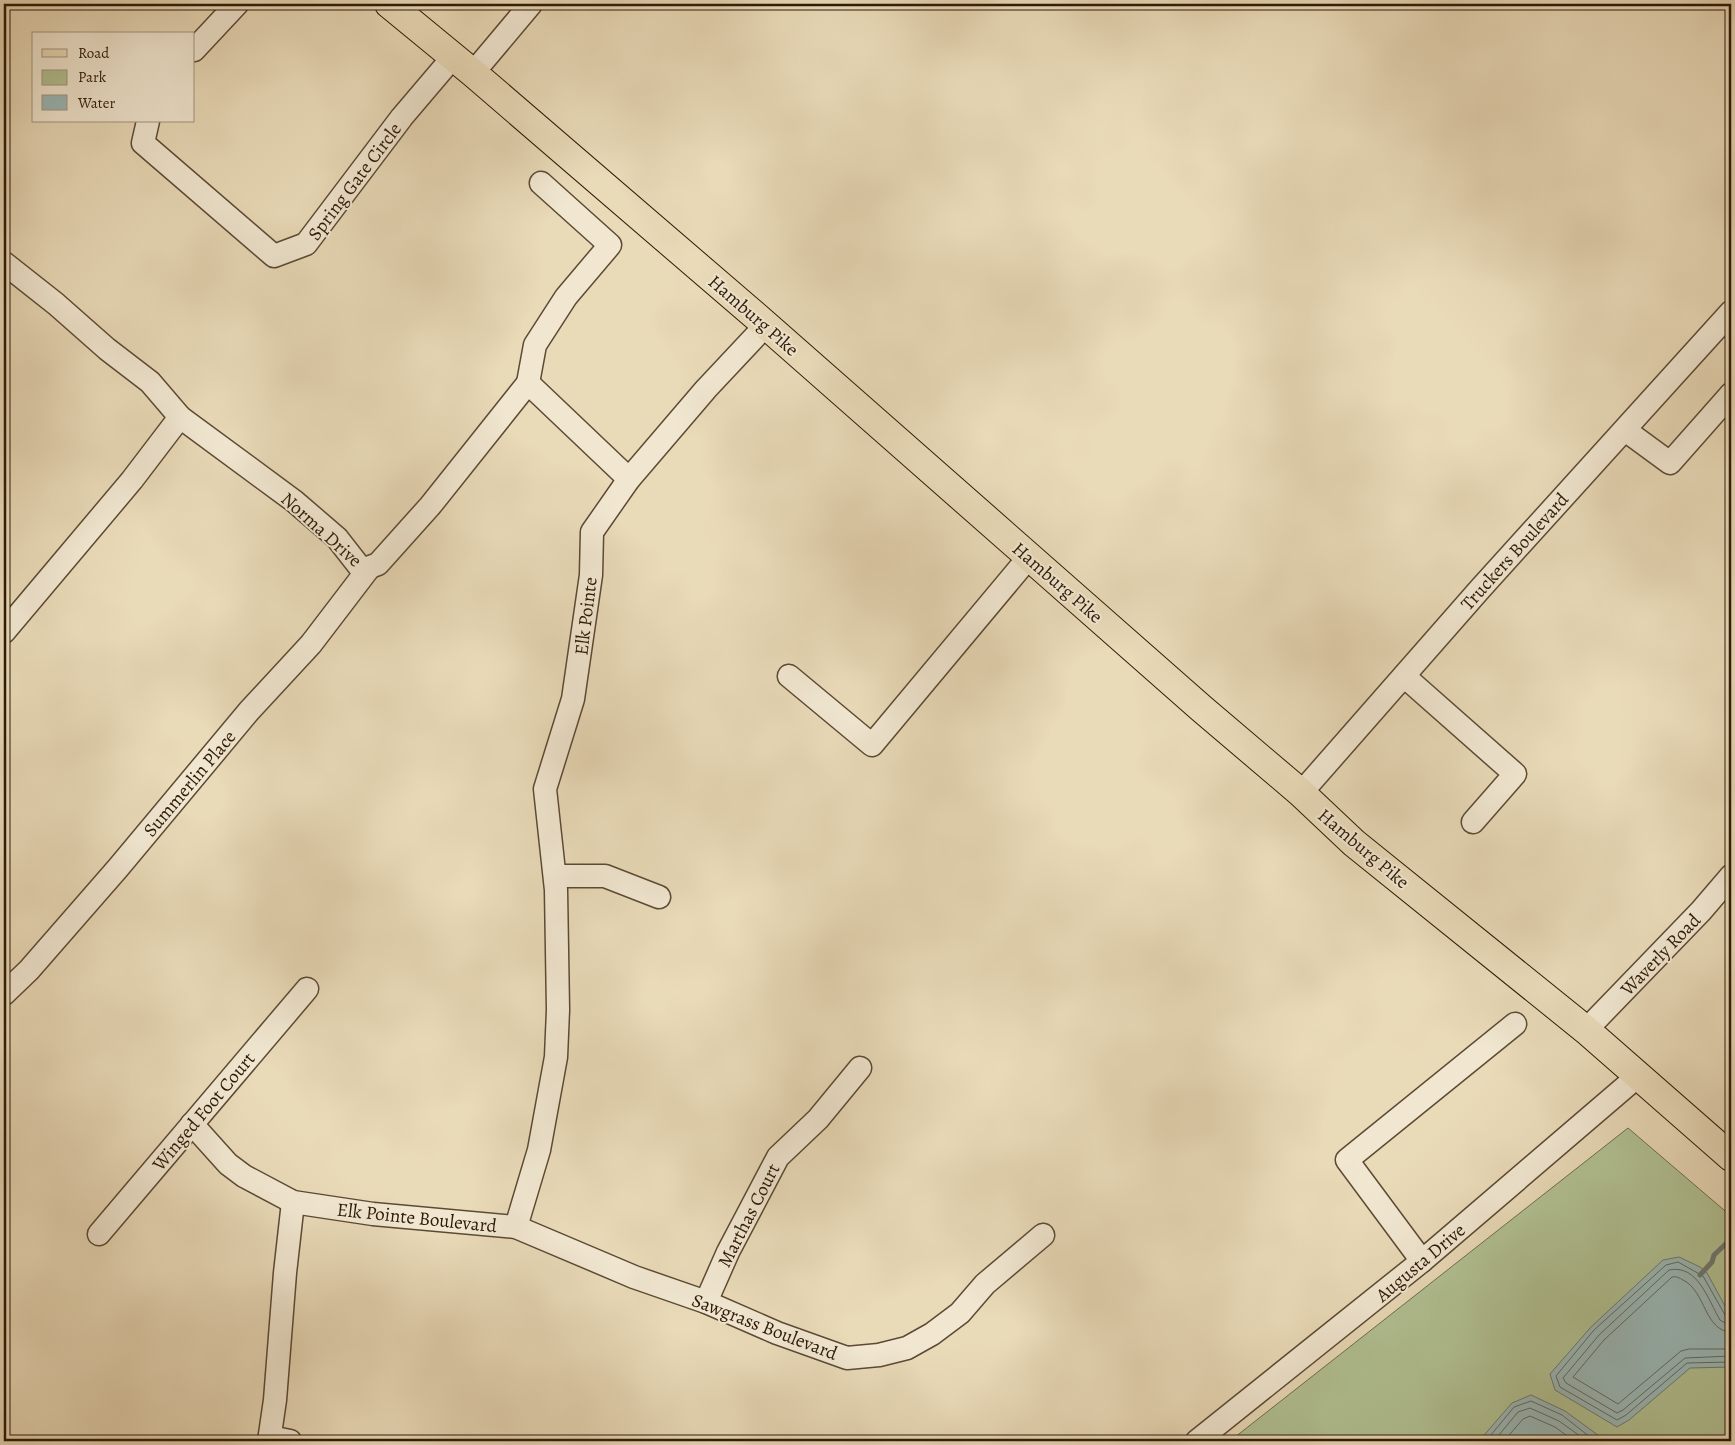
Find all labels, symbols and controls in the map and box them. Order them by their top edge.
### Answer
legend [32,32,195,122]
text: Road [78,43,110,63]
text: Park [78,67,107,87]
text: Water [77,93,115,113]
street label: Spring Gate Circle [302,117,408,246]
street label: Hamburg Pike [702,269,804,362]
street label: Norma Drive [275,486,368,573]
street label: Truckers Boulevard [1455,487,1575,616]
street label: Hamburg Pike [1006,536,1108,629]
street label: Elk Pointe [568,575,604,657]
street label: Summerlin Place [137,725,242,843]
street label: Hamburg Pike [1312,803,1415,895]
street label: Waverly Road [1614,907,1707,1002]
street label: Winged Foot Court [146,1047,261,1177]
street label: Marthas Court [712,1159,786,1272]
street label: Elk Pointe Boulevard [336,1197,499,1239]
street label: Augusta Drive [1369,1217,1471,1309]
street label: Sawgrass Boulevard [688,1287,842,1367]

